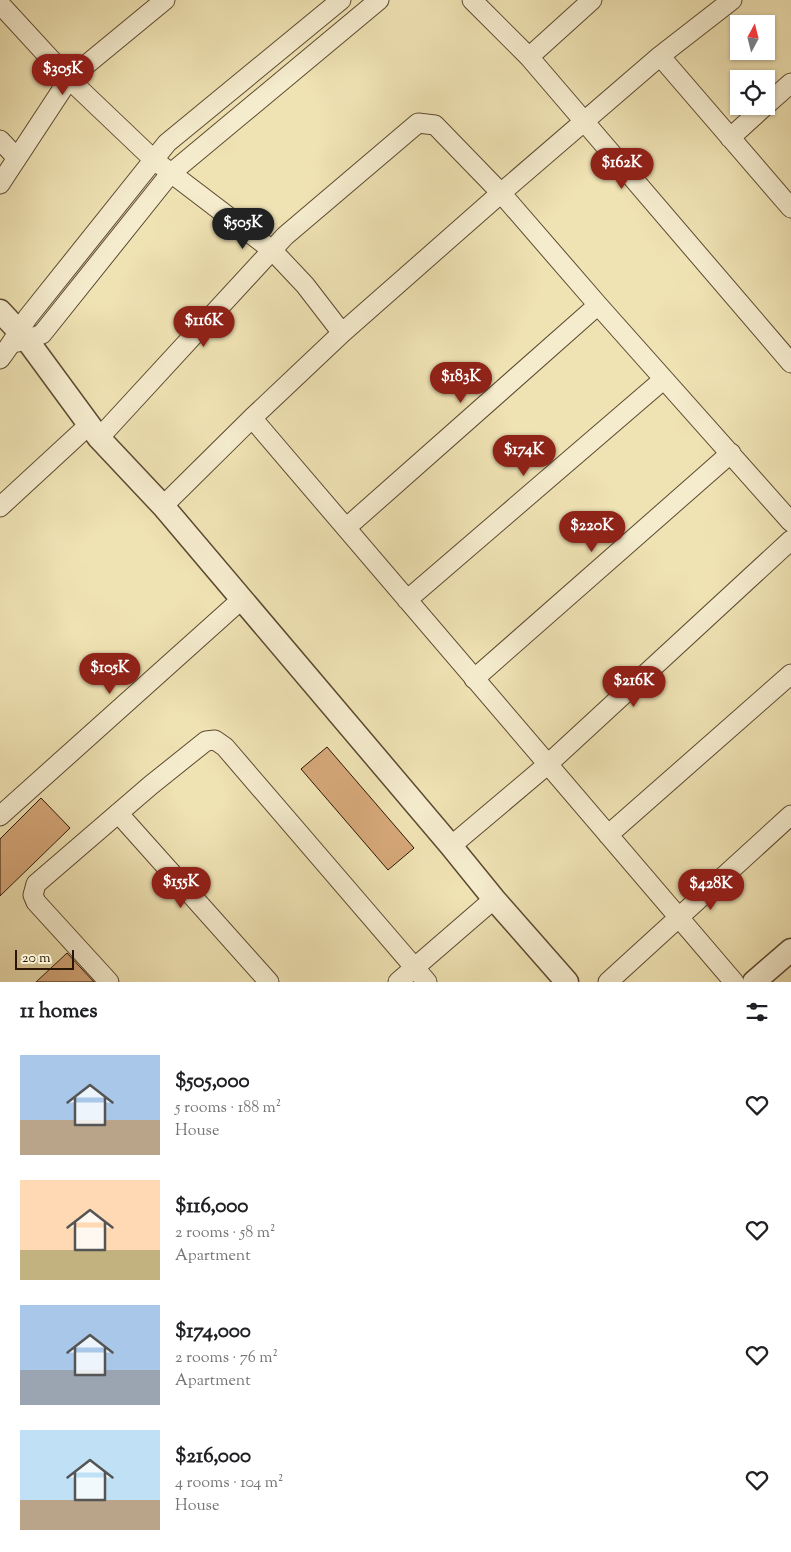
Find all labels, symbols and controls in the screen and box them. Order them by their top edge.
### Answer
north arrow [730,15,775,60]
map controls [730,15,775,115]
pin: $305K [28,54,98,96]
text: $305K [43,58,83,81]
button: locate [730,70,775,115]
pin: $162K [587,148,657,190]
text: $162K [602,152,642,175]
pin: $505K [208,208,278,250]
text: $505K [223,212,263,235]
pin: $116K [169,306,239,348]
text: $116K [185,310,223,333]
pin: $183K [426,362,496,404]
text: $183K [441,366,481,389]
pin: $174K [489,434,559,477]
text: $174K [504,439,544,462]
pin: $220K [557,510,627,553]
text: $220K [570,515,614,538]
pin: $105K [75,652,145,695]
text: $105K [90,657,130,680]
pin: $216K [599,666,669,708]
text: $216K [614,670,655,693]
pin: $155K [146,866,216,909]
pin: $428K [676,868,746,911]
text: $155K [163,871,199,894]
text: $428K [689,873,733,896]
scale bar [15,947,74,970]
text: 20 m [22,949,51,969]
text: 11 homes [20,997,98,1027]
icon: filters [743,998,771,1026]
text: $505,000 [175,1067,250,1097]
icon: home [60,1075,120,1135]
icon: heart [743,1091,771,1119]
text: 5 rooms · 188 m² [175,1097,281,1120]
text: House [175,1120,219,1143]
text: $116,000 [175,1192,248,1222]
icon: home [60,1200,120,1260]
icon: heart [743,1216,771,1244]
text: 2 rooms · 58 m² [175,1222,275,1245]
text: Apartment [175,1245,251,1268]
text: $174,000 [175,1317,251,1347]
icon: home [60,1325,120,1385]
icon: heart [743,1341,771,1369]
text: 2 rooms · 76 m² [175,1347,278,1370]
text: Apartment [175,1370,251,1393]
text: $216,000 [175,1442,251,1472]
icon: home [60,1450,120,1510]
icon: heart [743,1466,771,1494]
text: 4 rooms · 104 m² [175,1472,283,1495]
text: House [175,1495,219,1518]

